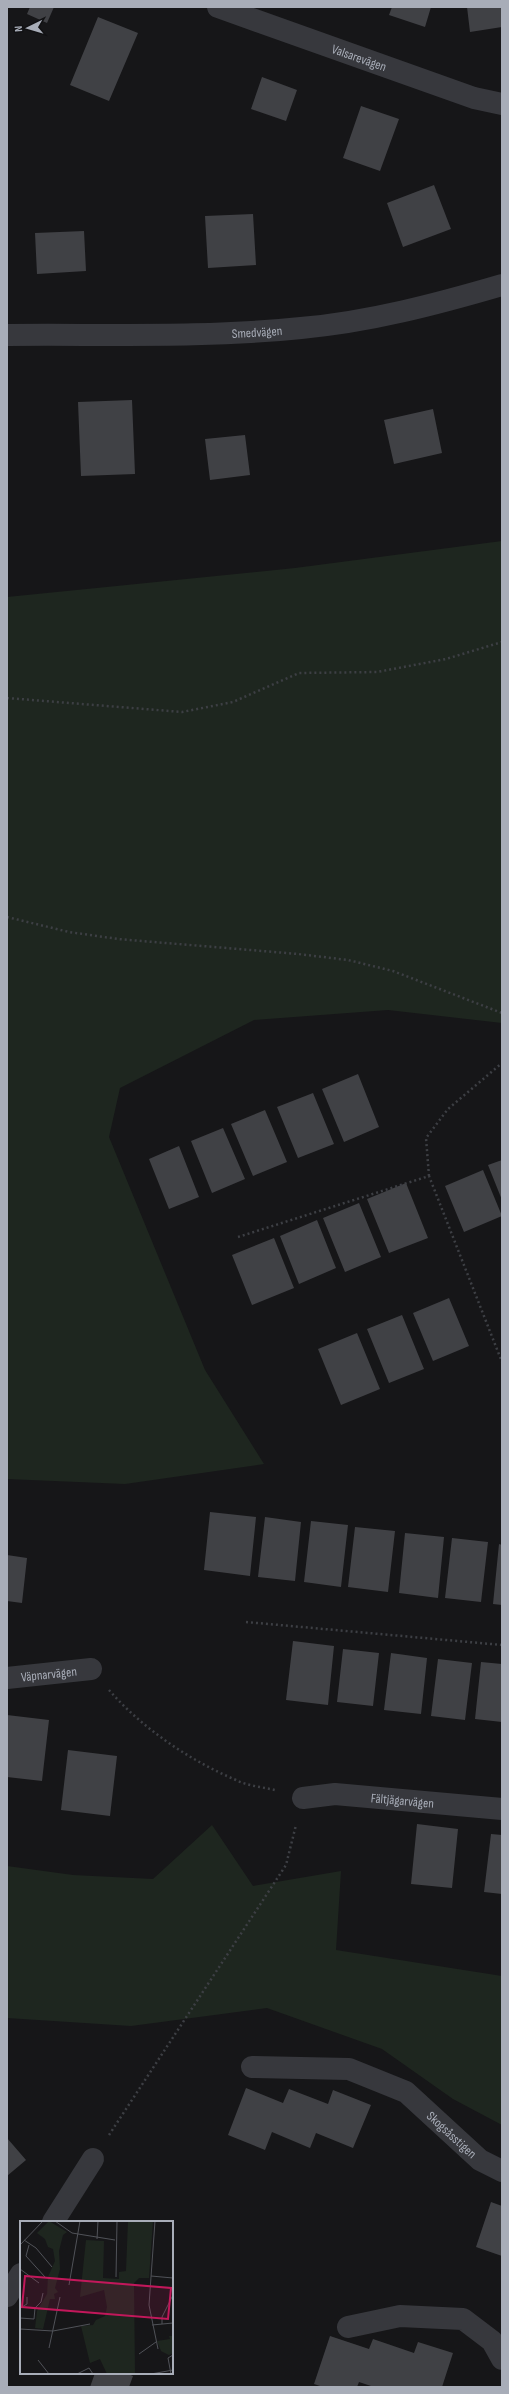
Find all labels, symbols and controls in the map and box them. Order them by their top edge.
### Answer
north arrow [8,8,48,48]
text: N [12,25,25,32]
street label: Valsarevägen [329,41,389,75]
street label: Smedvägen [231,323,283,342]
street label: Väpnarvägen [20,1664,78,1685]
street label: Fältjägarvägen [370,1790,435,1812]
street label: Skogsåsstigen [423,2108,480,2162]
inset map [20,2221,173,2374]

